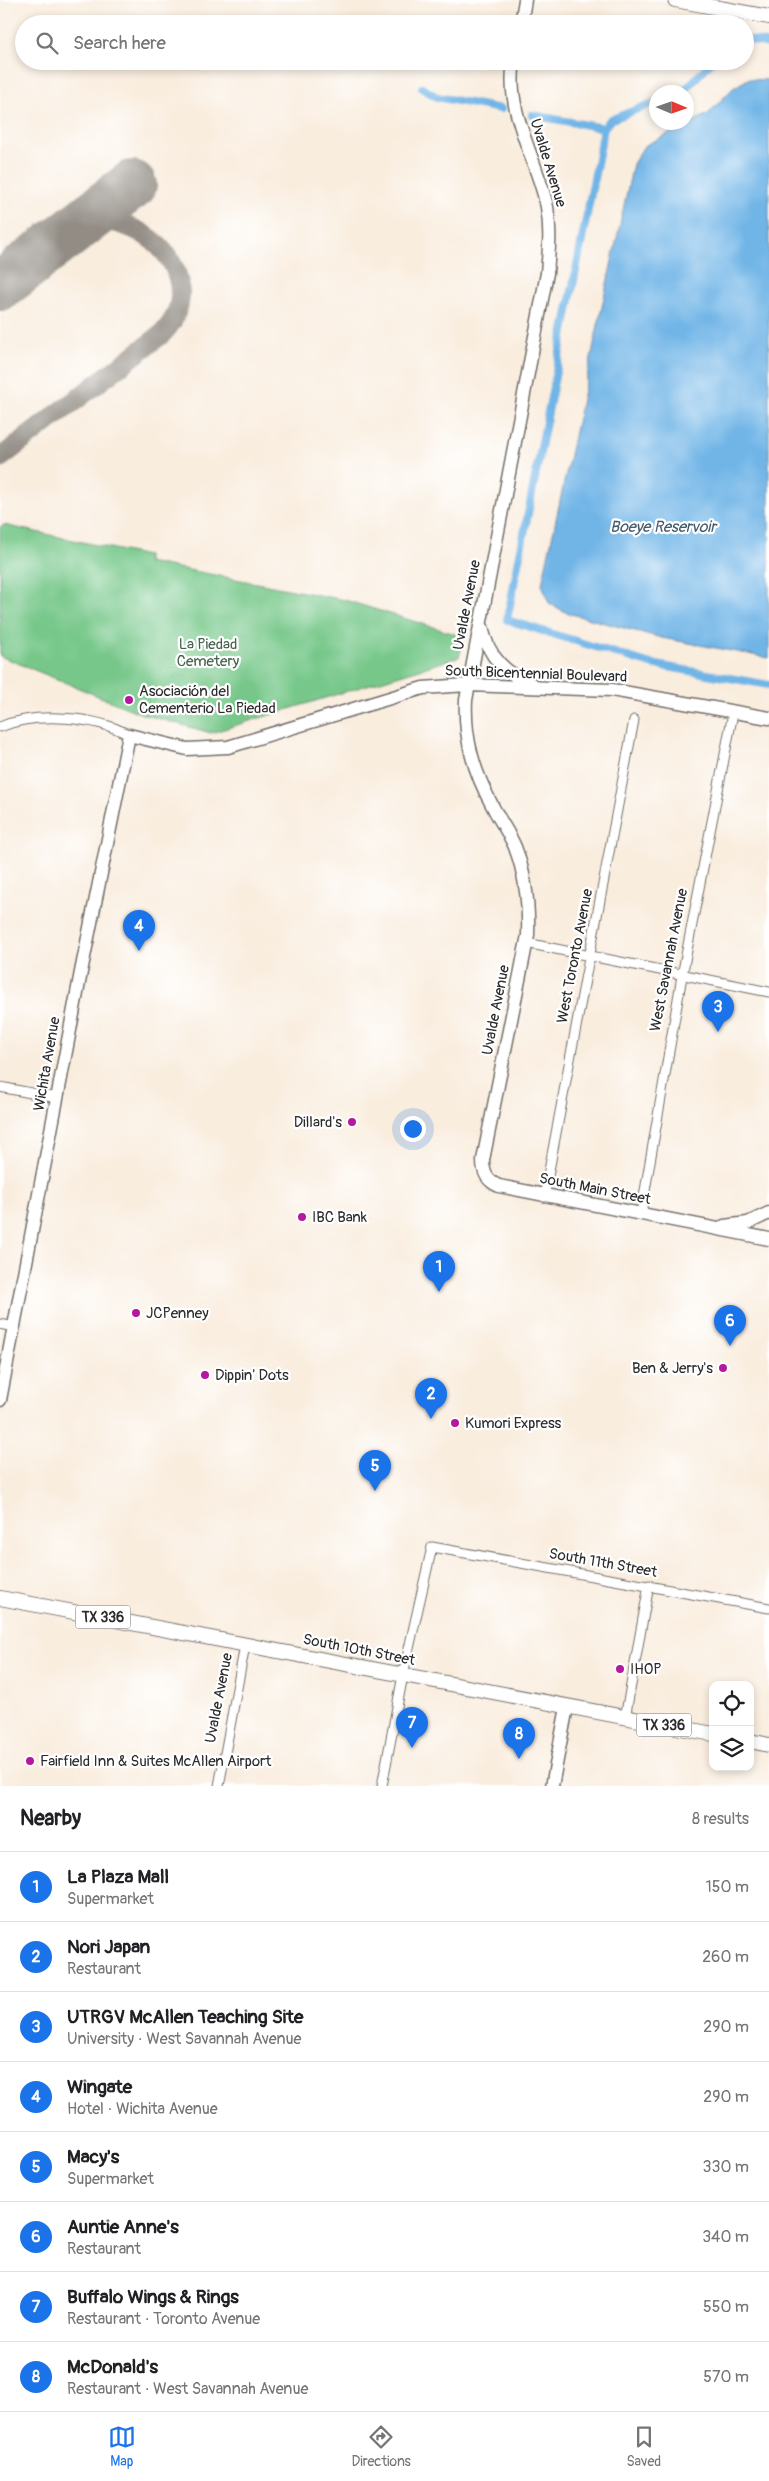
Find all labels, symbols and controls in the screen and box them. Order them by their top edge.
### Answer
search box [15,15,754,70]
icon: search [33,29,61,57]
text: Search here [73,31,166,55]
north arrow [649,85,694,130]
street label: Uvalde Avenue [526,116,571,210]
water label: Boeye Reservoir [610,517,718,537]
street label: Uvalde Avenue [449,558,485,652]
park label: La Piedad Cemetery [177,635,240,671]
street label: South Bicentennial Boulevard [444,661,628,687]
place label: Asociación del Cementerio La Piedad [139,682,276,718]
marker: Asociación del Cementerio La Piedad [123,694,135,706]
street label: West Savannah Avenue [646,886,692,1033]
street label: West Toronto Avenue [553,887,597,1025]
pin: 4 [123,910,155,951]
street label: Uvalde Avenue [478,963,514,1057]
pin: 3 [702,991,734,1032]
street label: Wichita Avenue [29,1015,65,1113]
place label: Dillard's [294,1113,342,1132]
marker: Dillard's [346,1116,358,1128]
your location [400,1116,426,1142]
street label: South Main Street [538,1169,653,1209]
place label: IBC Bank [312,1208,368,1227]
marker: IBC Bank [296,1211,308,1223]
pin: 1 [423,1251,455,1292]
place label: JCPenney [146,1304,209,1323]
pin: 6 [714,1305,746,1346]
marker: JCPenney [130,1307,142,1319]
place label: Ben & Jerry's [632,1359,713,1378]
marker: Ben & Jerry's [717,1362,729,1374]
place label: Dippin' Dots [215,1366,289,1385]
marker: Dippin' Dots [199,1369,211,1381]
pin: 2 [415,1378,447,1419]
place label: Kumori Express [465,1414,562,1433]
marker: Kumori Express [449,1417,461,1429]
pin: 5 [359,1450,391,1491]
street label: South 11th Street [547,1544,659,1582]
road number: TX 336 [76,1605,130,1628]
street label: South 10th Street [301,1630,418,1670]
street label: Uvalde Avenue [201,1651,237,1745]
place label: IHOP [630,1660,662,1679]
marker: IHOP [614,1663,626,1675]
map controls [709,1681,754,1771]
button: locate [709,1681,754,1726]
pin: 7 [396,1707,428,1748]
road number: TX 336 [636,1714,692,1736]
pin: 8 [503,1718,535,1759]
button: layers [709,1726,754,1771]
place label: Fairfield Inn & Suites McAllen Airport [40,1752,272,1771]
marker: Fairfield Inn & Suites McAllen Airport [24,1755,36,1767]
text: Nearby [20,1805,81,1832]
text: 8 results [692,1809,749,1829]
text: La Plaza Mall [67,1865,169,1889]
text: 1 [33,1877,39,1897]
text: 150 m [705,1877,749,1897]
text: Supermarket [67,1889,154,1909]
text: Nori Japan [67,1935,150,1959]
text: 2 [32,1947,40,1967]
text: 260 m [702,1947,749,1967]
text: Restaurant [67,1959,141,1979]
text: UTRGV McAllen Teaching Site [67,2005,303,2029]
text: 3 [32,2017,40,2037]
text: 290 m [703,2017,749,2037]
text: University · West Savannah Avenue [67,2029,301,2049]
text: Wingate [67,2075,132,2099]
text: 4 [31,2087,41,2107]
text: 290 m [703,2087,749,2107]
text: Hotel · Wichita Avenue [67,2099,218,2119]
text: Macy's [67,2145,119,2169]
text: 5 [32,2157,40,2177]
text: 330 m [703,2157,749,2177]
text: Supermarket [67,2169,154,2189]
text: Auntie Anne's [67,2215,179,2239]
text: 6 [31,2227,41,2247]
text: 340 m [702,2227,749,2247]
text: Restaurant [67,2239,141,2259]
text: Buffalo Wings & Rings [67,2285,239,2309]
text: 7 [32,2297,40,2317]
text: 550 m [703,2297,749,2317]
text: Restaurant · Toronto Avenue [67,2309,260,2329]
text: McDonald's [67,2355,158,2379]
text: 8 [32,2367,40,2387]
text: 570 m [703,2367,749,2387]
text: Restaurant · West Savannah Avenue [67,2379,308,2399]
tab: Map [108,2423,136,2470]
tab: Directions [351,2423,411,2470]
tab: Saved [626,2423,661,2470]

